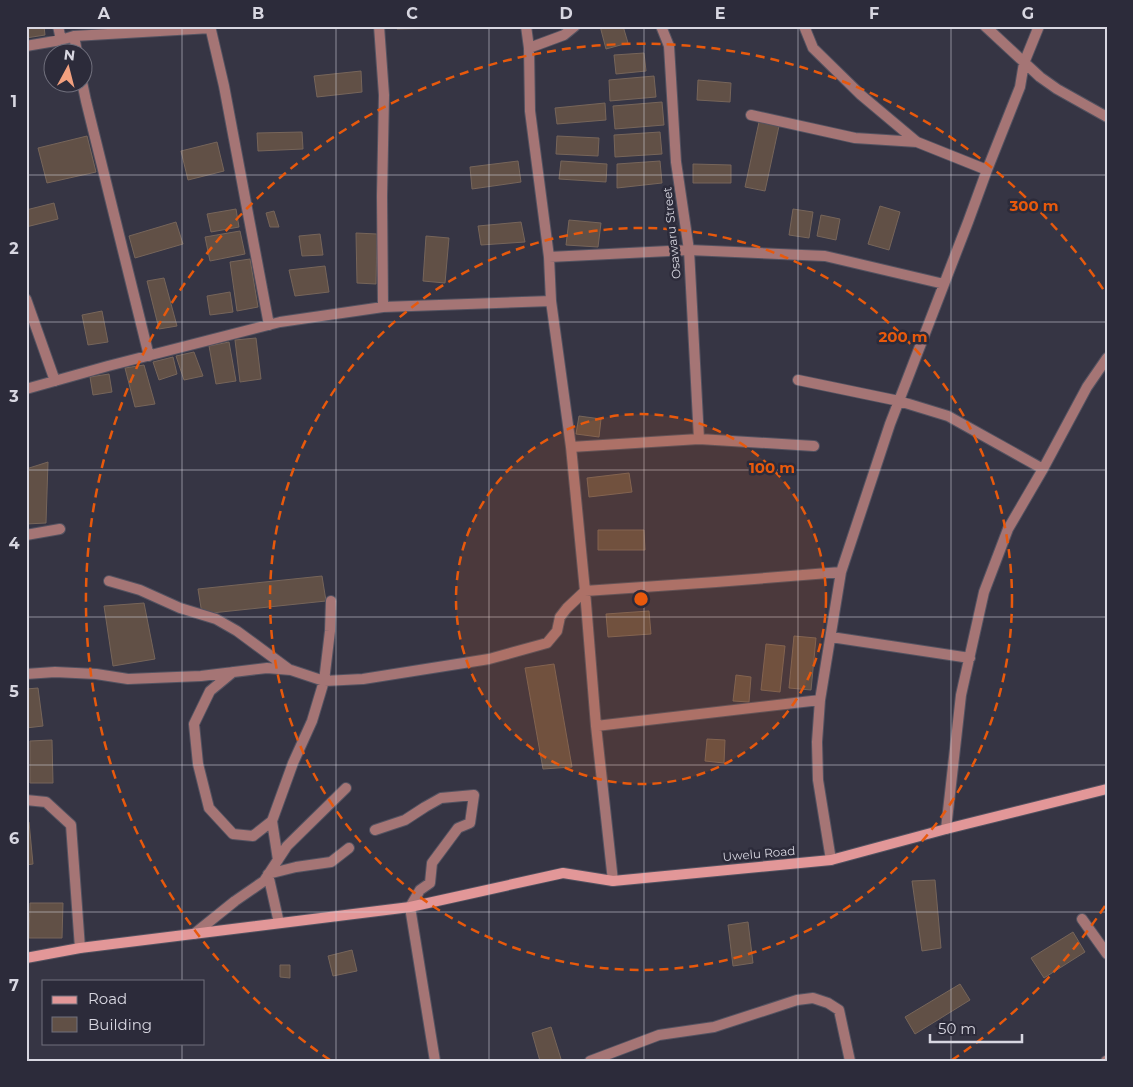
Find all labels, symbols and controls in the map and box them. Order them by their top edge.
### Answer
text: A [97,4,111,23]
text: B [252,4,264,23]
text: C [406,4,418,23]
text: D [559,4,573,23]
text: E [715,4,725,23]
text: F [869,4,879,23]
text: G [1022,4,1034,23]
north arrow [42,42,92,92]
text: N [63,45,76,65]
text: 1 [11,92,17,111]
street label: Osawaru Street [659,186,684,280]
text: 300 m [1008,196,1059,215]
text: 2 [9,239,19,258]
text: 200 m [878,327,928,346]
text: 3 [8,387,19,406]
text: 100 m [749,458,795,477]
text: 4 [8,534,20,553]
centre of rings [632,590,650,608]
text: 5 [9,682,19,701]
text: 6 [9,829,19,848]
street label: Uwelu Road [722,843,796,864]
text: 7 [9,976,19,995]
legend [42,980,205,1044]
text: Road [88,989,127,1008]
scale bar [930,1012,1023,1044]
text: Building [88,1015,152,1034]
text: 50 m [938,1019,976,1038]

